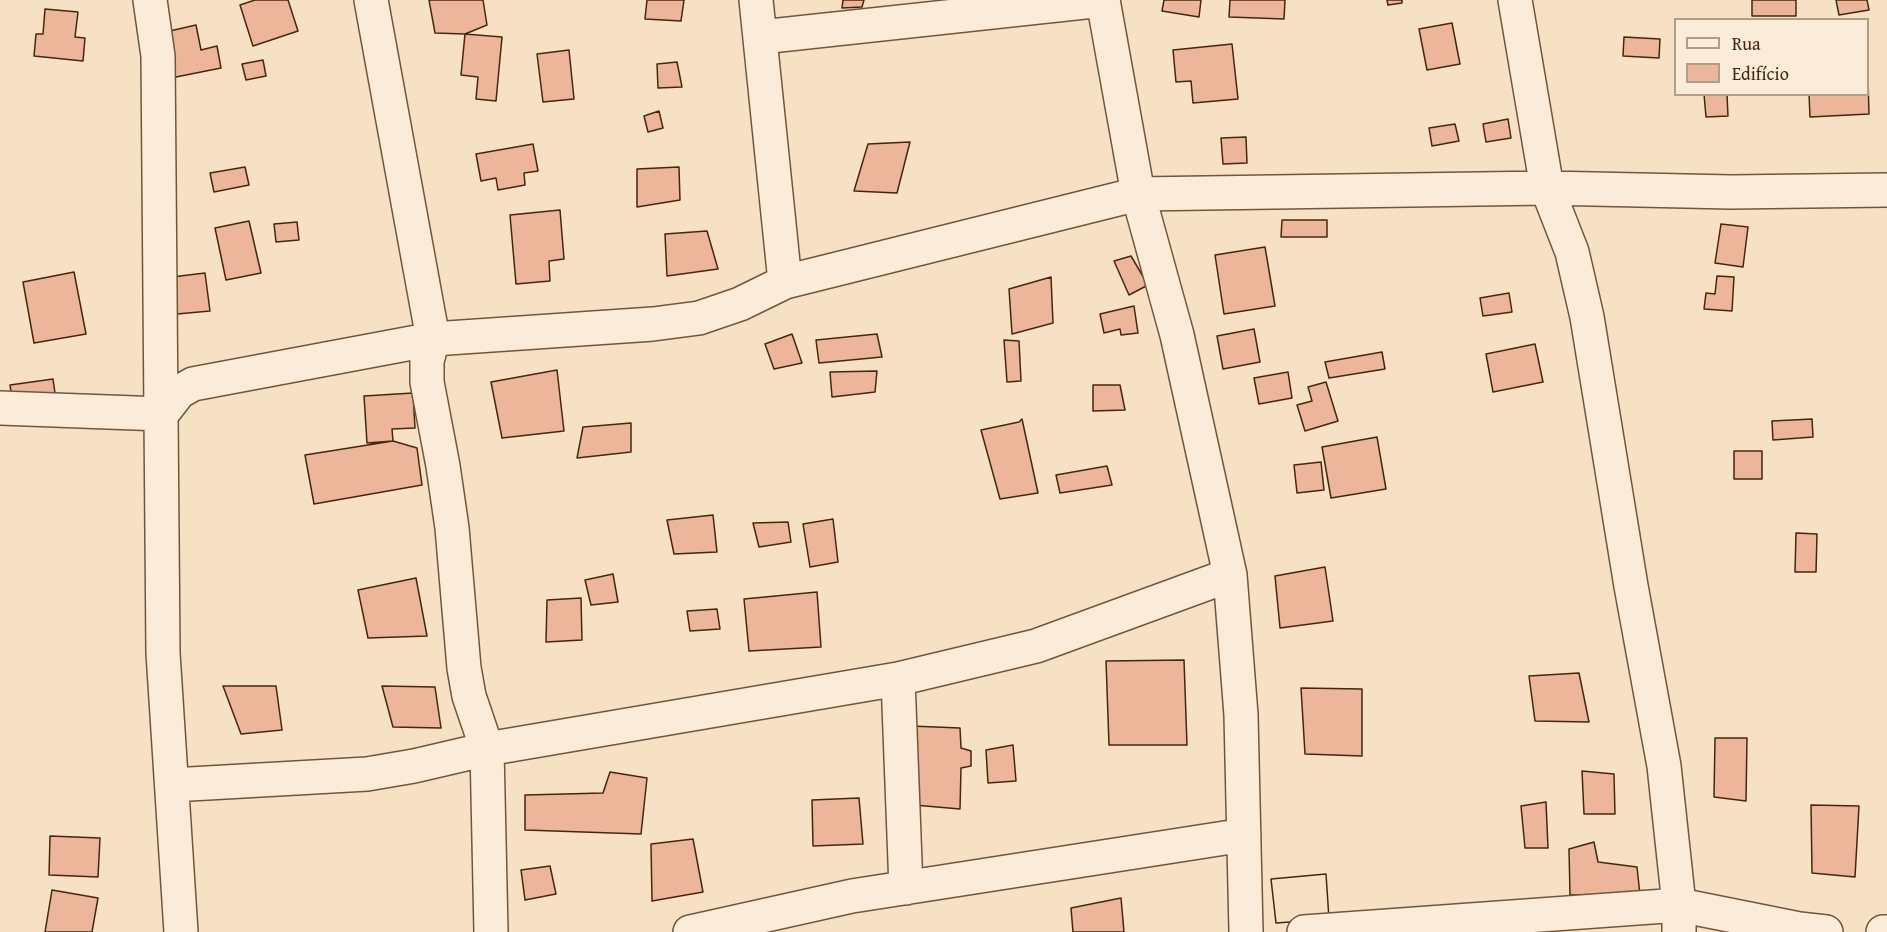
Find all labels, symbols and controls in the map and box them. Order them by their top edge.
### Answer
legend [1674,18,1869,96]
text: Rua [1732,30,1761,57]
text: Edifício [1732,60,1789,87]

